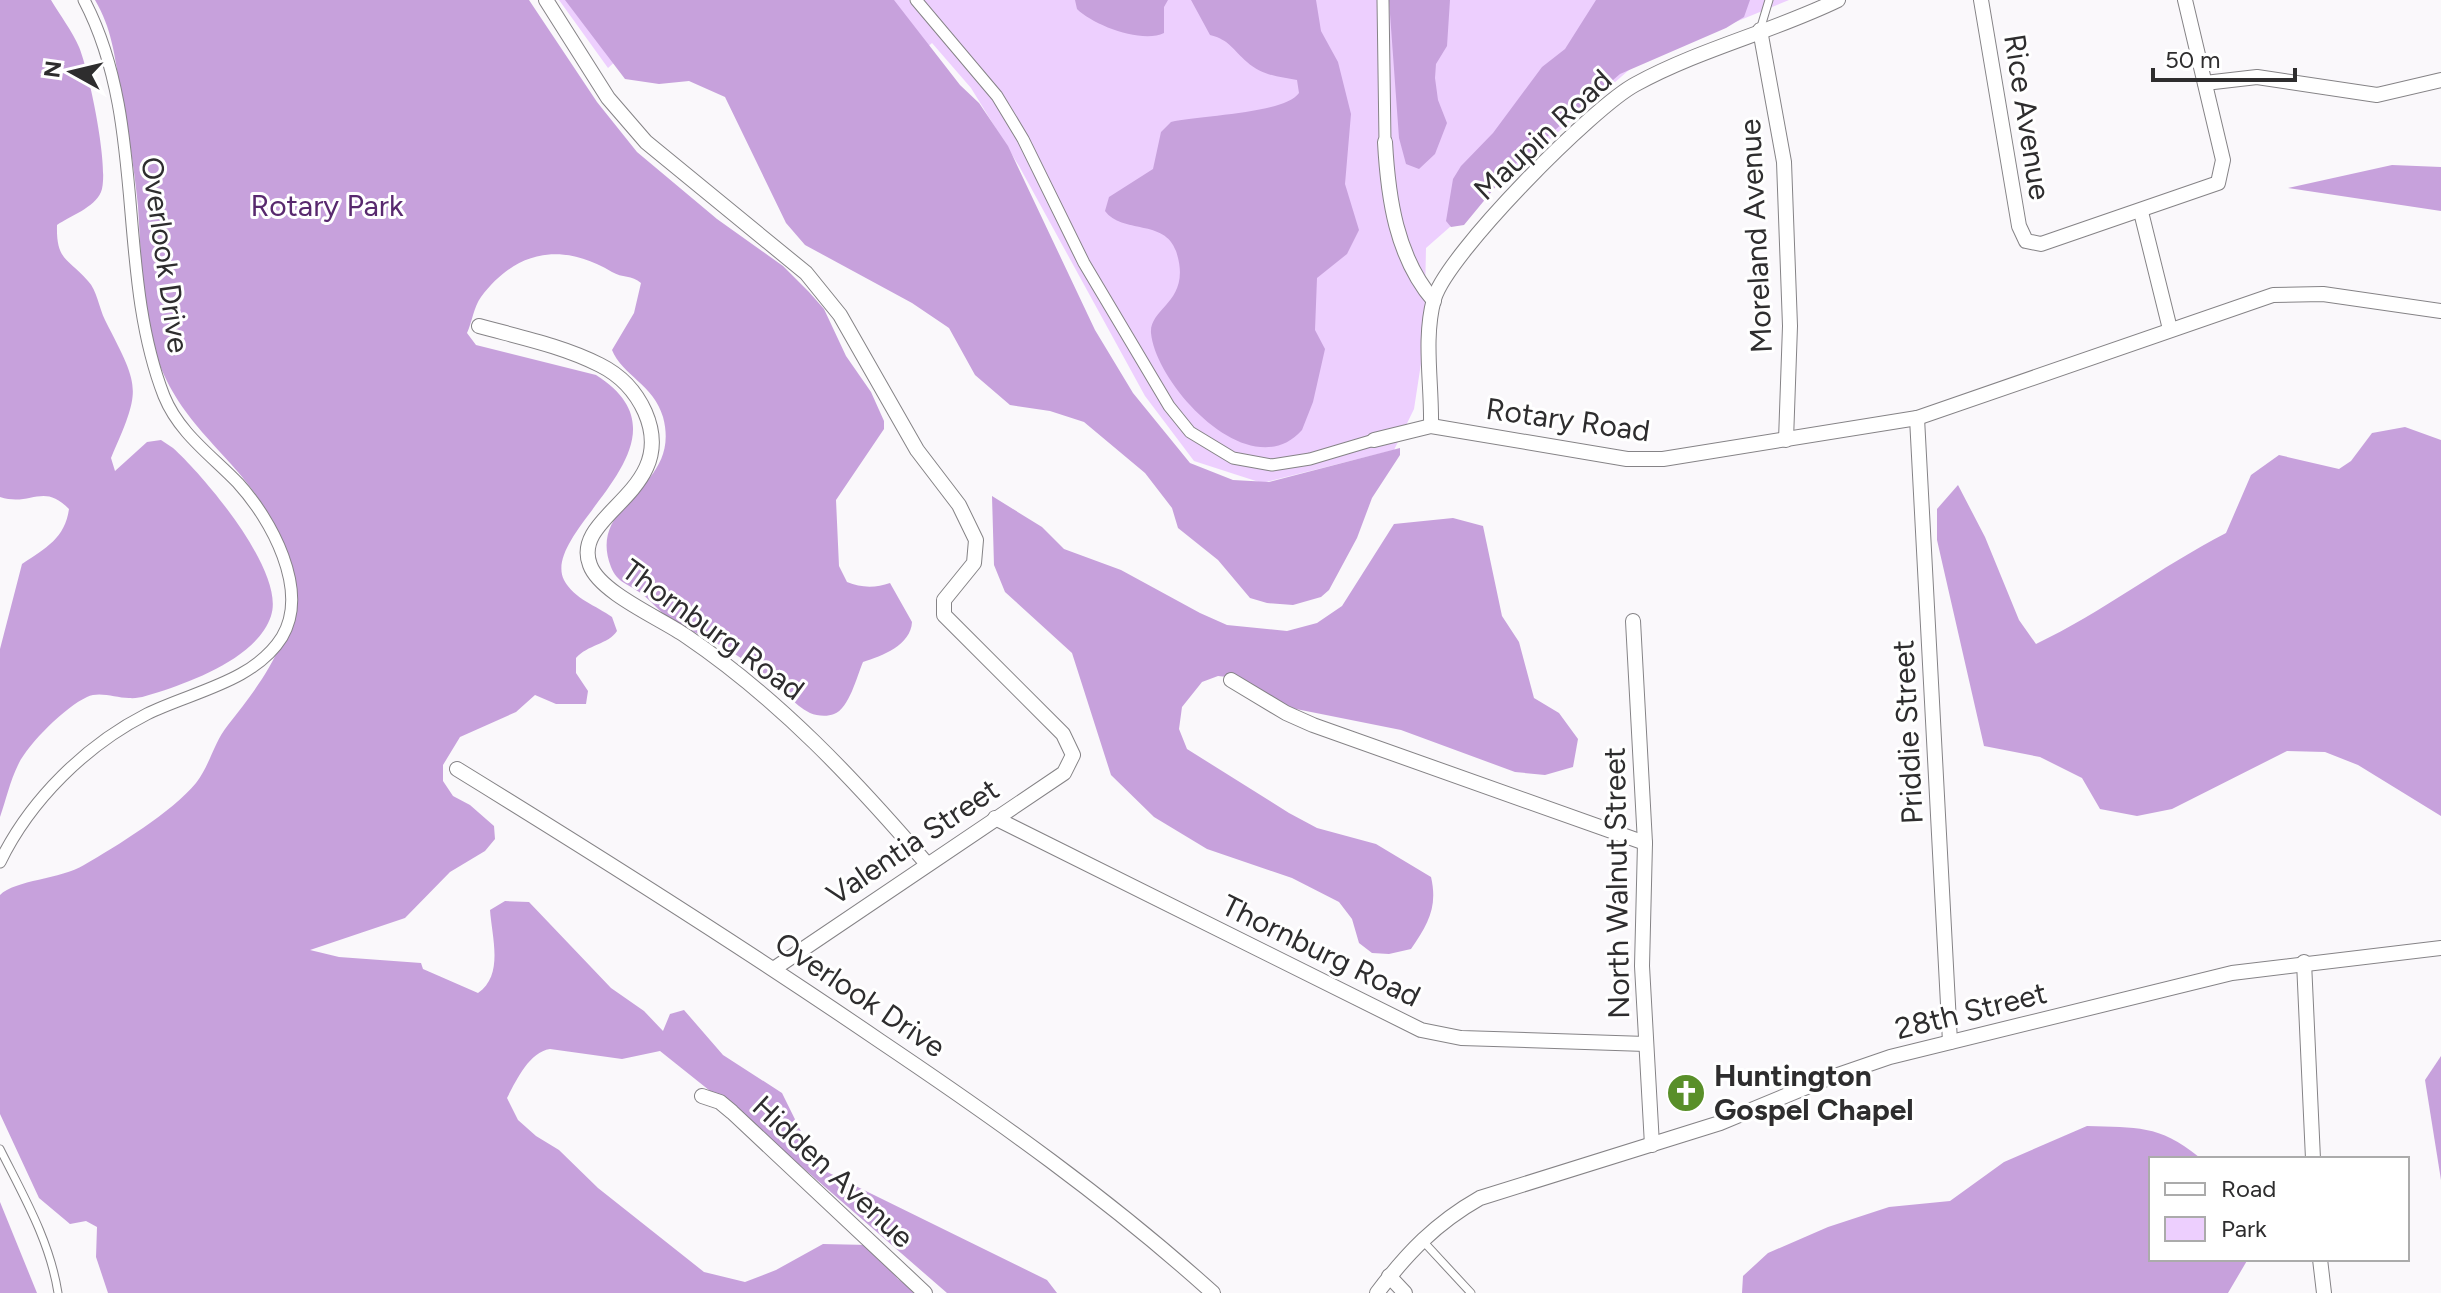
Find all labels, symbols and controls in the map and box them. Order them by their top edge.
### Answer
street label: Rice Avenue [1996,31,2059,202]
north arrow [32,32,112,112]
scale bar [2153,32,2295,82]
text: 50 m [2165,45,2221,74]
text: N [38,59,67,80]
street label: Maupin Road [1466,61,1619,208]
street label: Moreland Avenue [1731,118,1780,354]
street label: Overlook Drive [133,154,198,355]
park label: Rotary Park [250,187,404,224]
street label: Rotary Road [1484,390,1652,449]
street label: Thornburg Road [615,551,812,708]
street label: Priddie Street [1884,639,1931,825]
street label: North Walnut Street [1596,747,1637,1019]
street label: Valentia Street [820,770,1006,913]
street label: Thornburg Road [1216,887,1426,1015]
street label: Overlook Drive [768,924,953,1065]
street label: 28th Street [1891,974,2050,1047]
place label: Huntington Gospel Chapel [1714,1057,1914,1128]
church icon: Huntington Gospel Chapel [1665,1072,1707,1114]
street label: Hidden Avenue [745,1088,922,1256]
legend [2149,1157,2409,1261]
text: Road [2221,1174,2276,1203]
text: Park [2221,1214,2267,1243]

